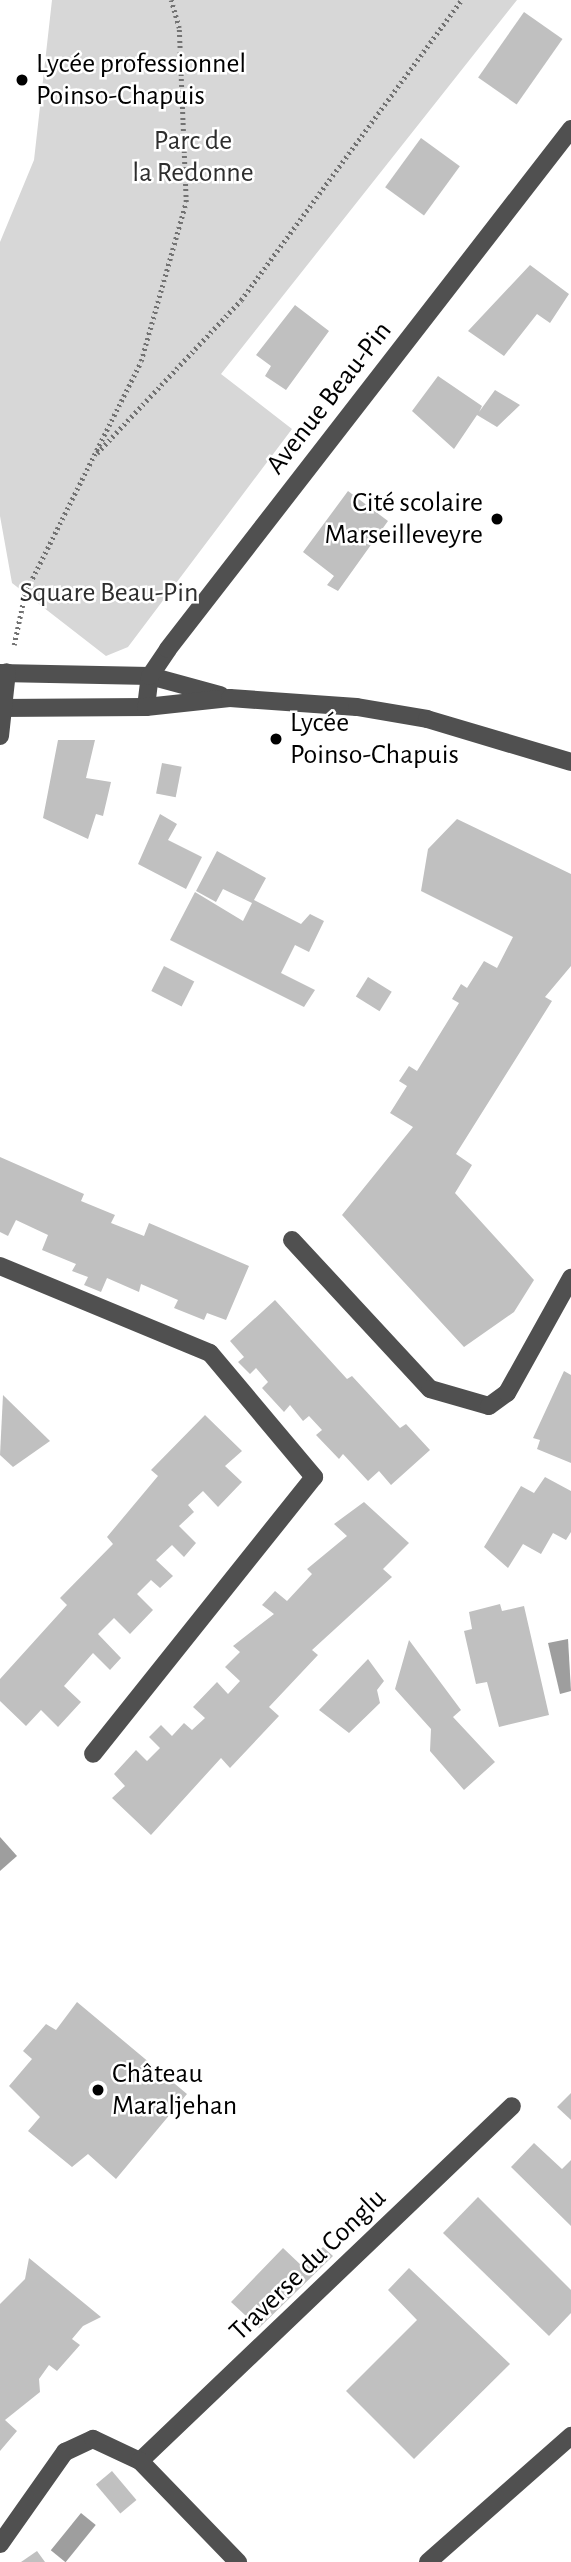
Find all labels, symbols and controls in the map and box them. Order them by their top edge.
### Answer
place label: Lycée professionnel Poinso-Chapuis [36,47,246,113]
marker: Lycée professionnel Poinso-Chapuis [14,72,30,88]
park label: Parc de la Redonne [132,124,254,190]
street label: Avenue Beau-Pin [259,315,399,481]
place label: Cité scolaire Marseilleveyre [324,486,483,552]
marker: Cité scolaire Marseilleveyre [489,511,505,527]
park label: Square Beau-Pin [20,576,198,610]
place label: Lycée Poinso-Chapuis [290,706,459,772]
marker: Lycée Poinso-Chapuis [268,731,284,747]
place label: Château Maraljehan [112,2057,237,2123]
marker: Château Maraljehan [90,2082,106,2098]
street label: Traverse du Conglu [223,2182,393,2348]

